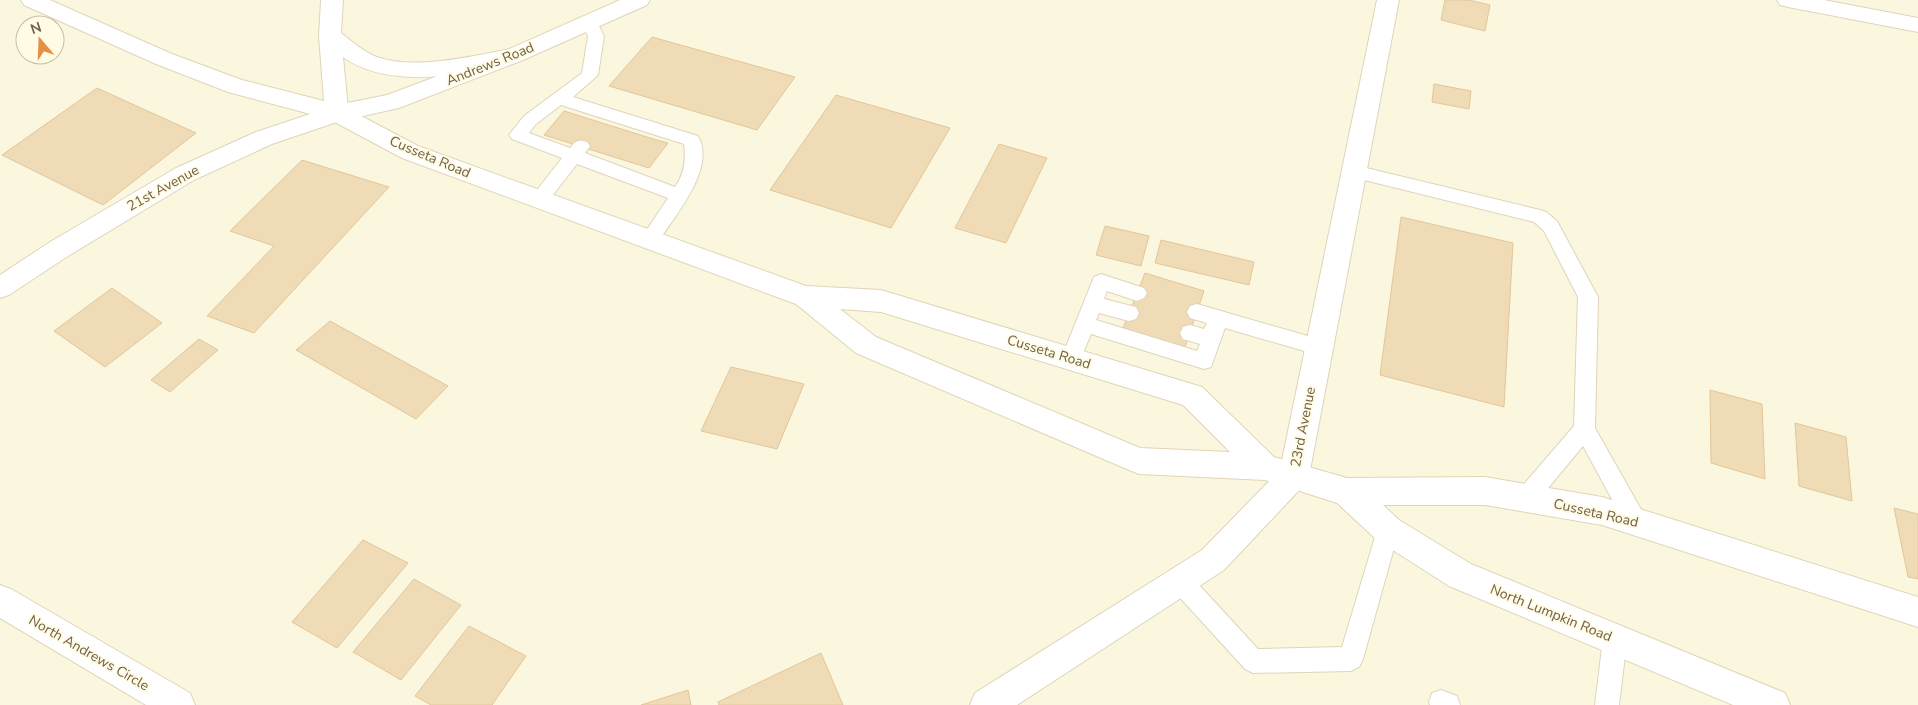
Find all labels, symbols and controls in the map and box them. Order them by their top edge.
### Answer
north arrow [15,15,65,65]
text: N [28,17,44,39]
street label: Andrews Road [443,38,537,90]
street label: Cusseta Road [386,131,474,183]
street label: 21st Avenue [124,160,202,216]
street label: Cusseta Road [1005,330,1093,374]
street label: 23rd Avenue [1286,385,1320,469]
street label: Cusseta Road [1552,494,1640,532]
street label: North Lumpkin Road [1487,580,1615,646]
street label: North Andrews Circle [25,611,153,695]

